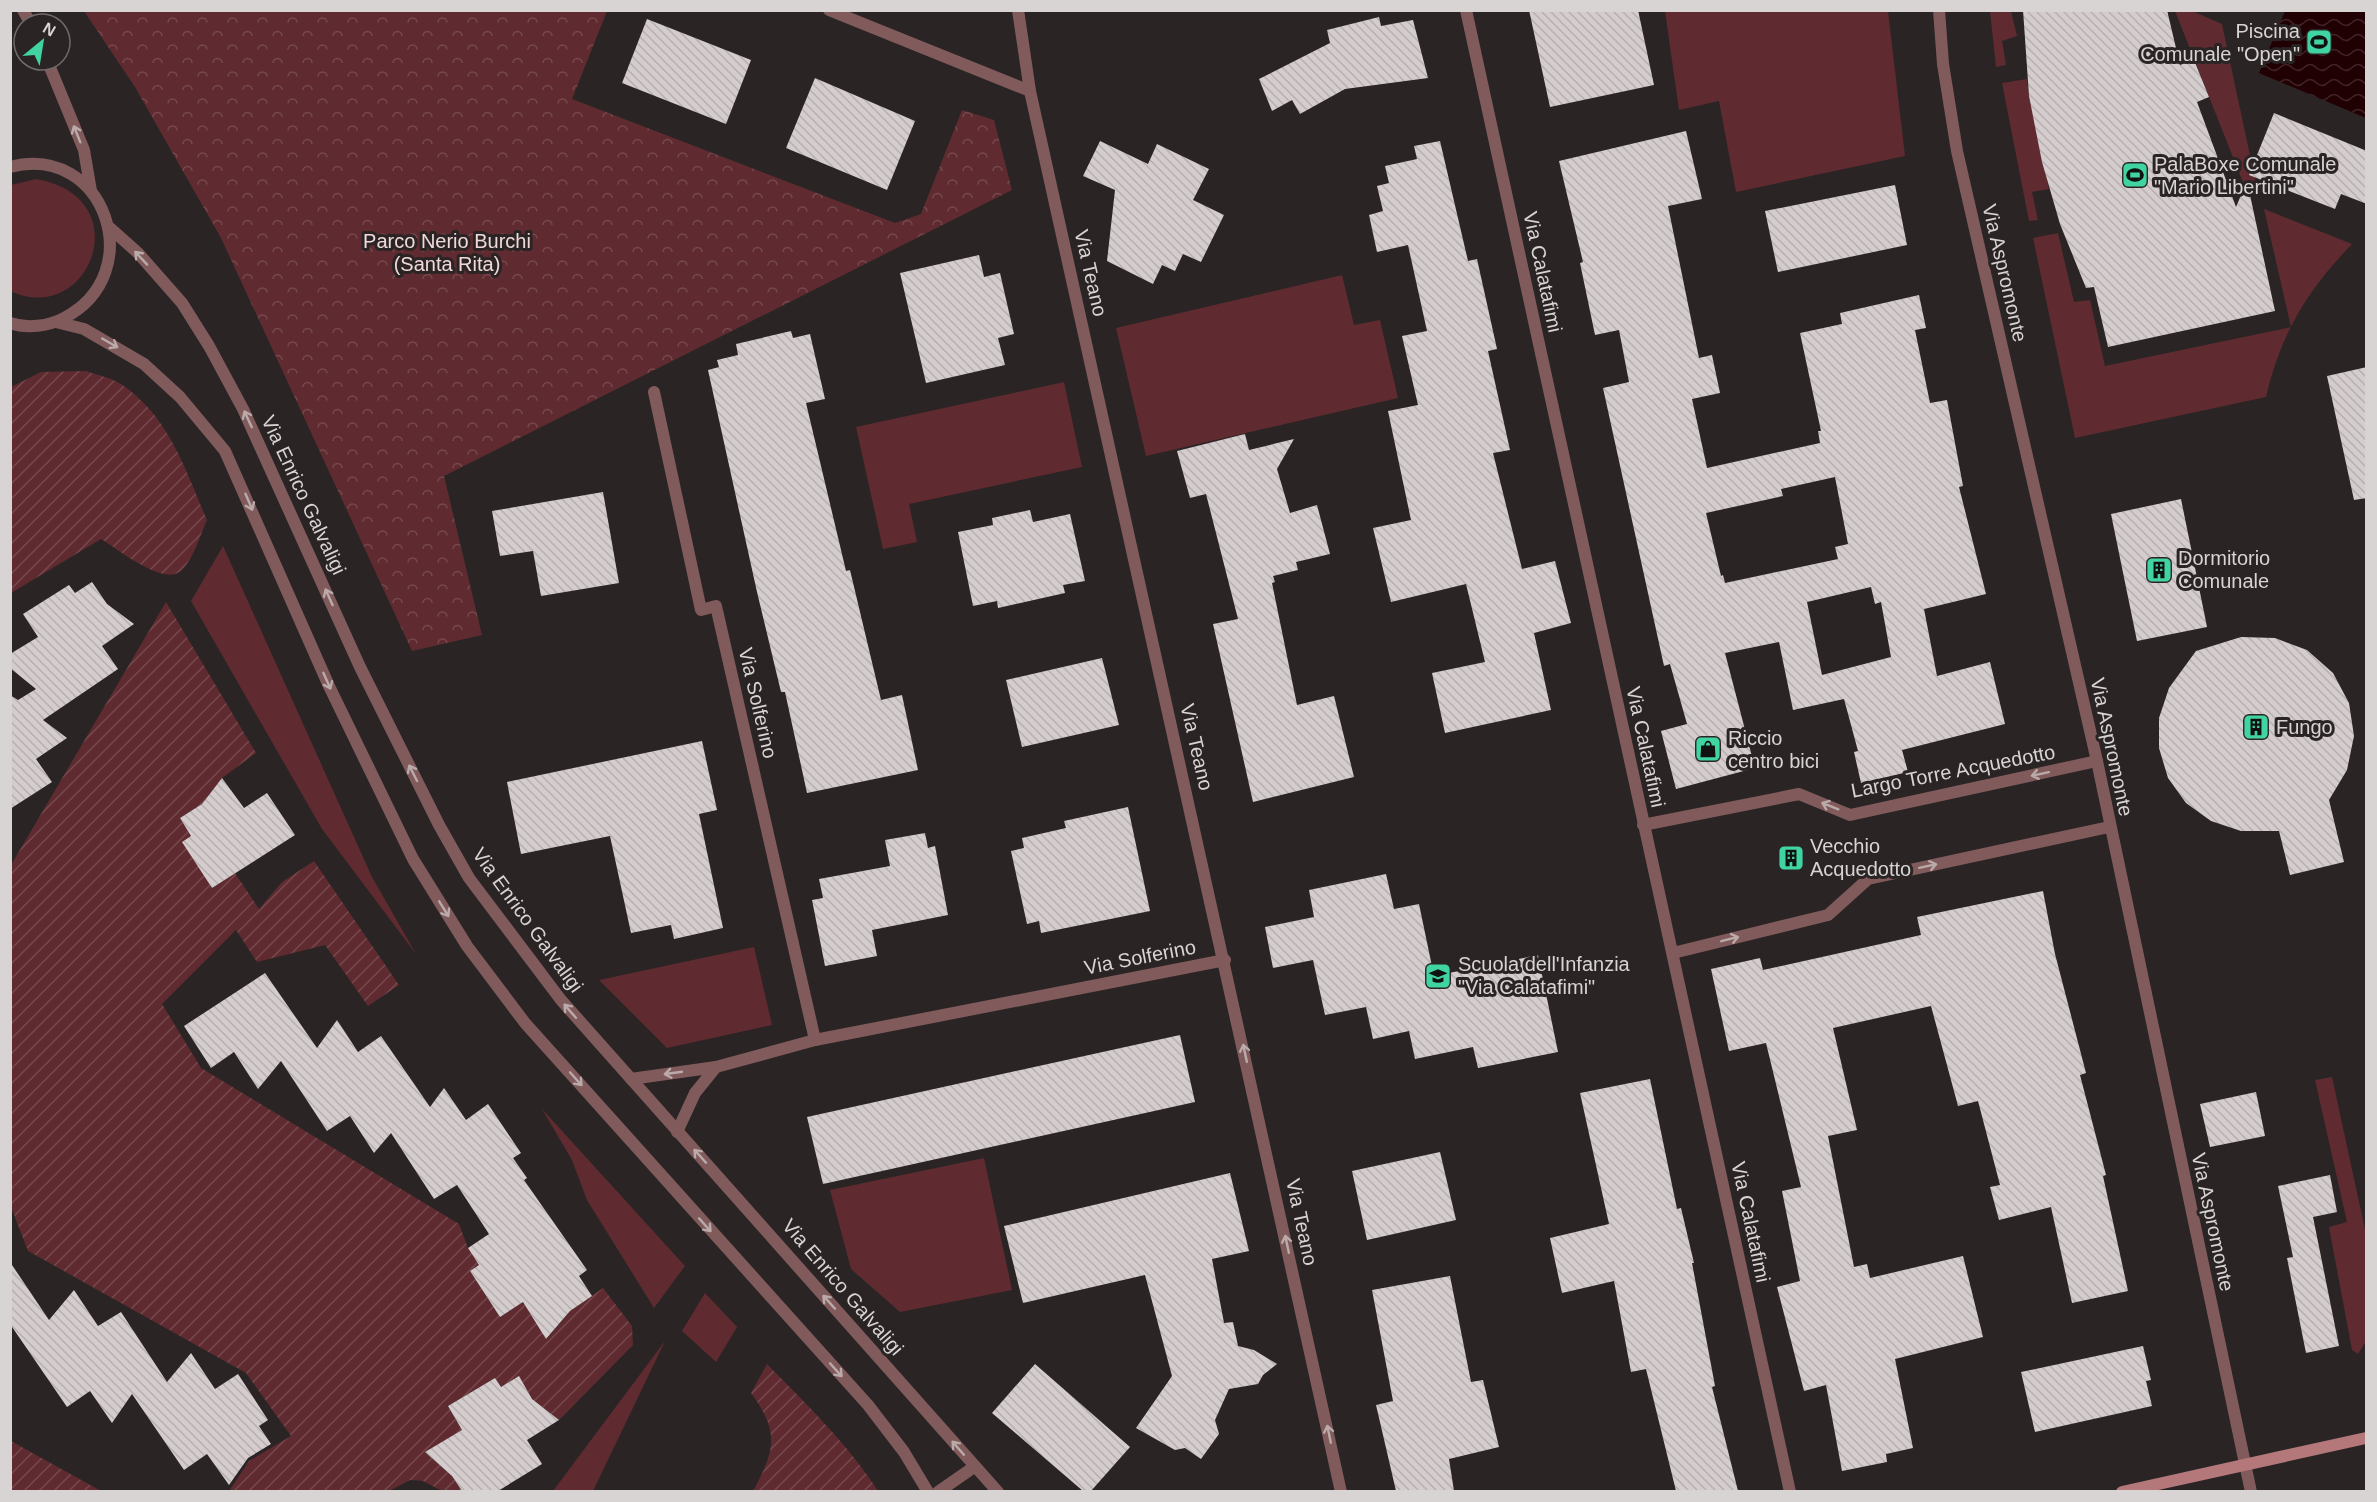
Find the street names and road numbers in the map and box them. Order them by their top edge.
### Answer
street label: Via Aspromonte [1978,202,2032,344]
street label: Via Calatafimi [1519,210,1567,334]
street label: Via Teano [1070,228,1112,318]
street label: Via Enrico Galvaligi [257,412,351,578]
street label: Via Solferino [735,645,781,761]
street label: Via Aspromonte [2087,676,2137,818]
street label: Via Calatafimi [1622,685,1670,809]
street label: Via Teano [1176,702,1218,792]
street label: Largo Torre Acquedotto [1849,740,2057,802]
street label: Via Enrico Galvaligi [468,844,588,996]
street label: Via Solferino [1082,935,1198,979]
street label: Via Aspromonte [2188,1151,2238,1293]
street label: Via Calatafimi [1727,1160,1775,1284]
street label: Via Teano [1282,1177,1322,1267]
street label: Via Enrico Galvaligi [778,1214,908,1360]

